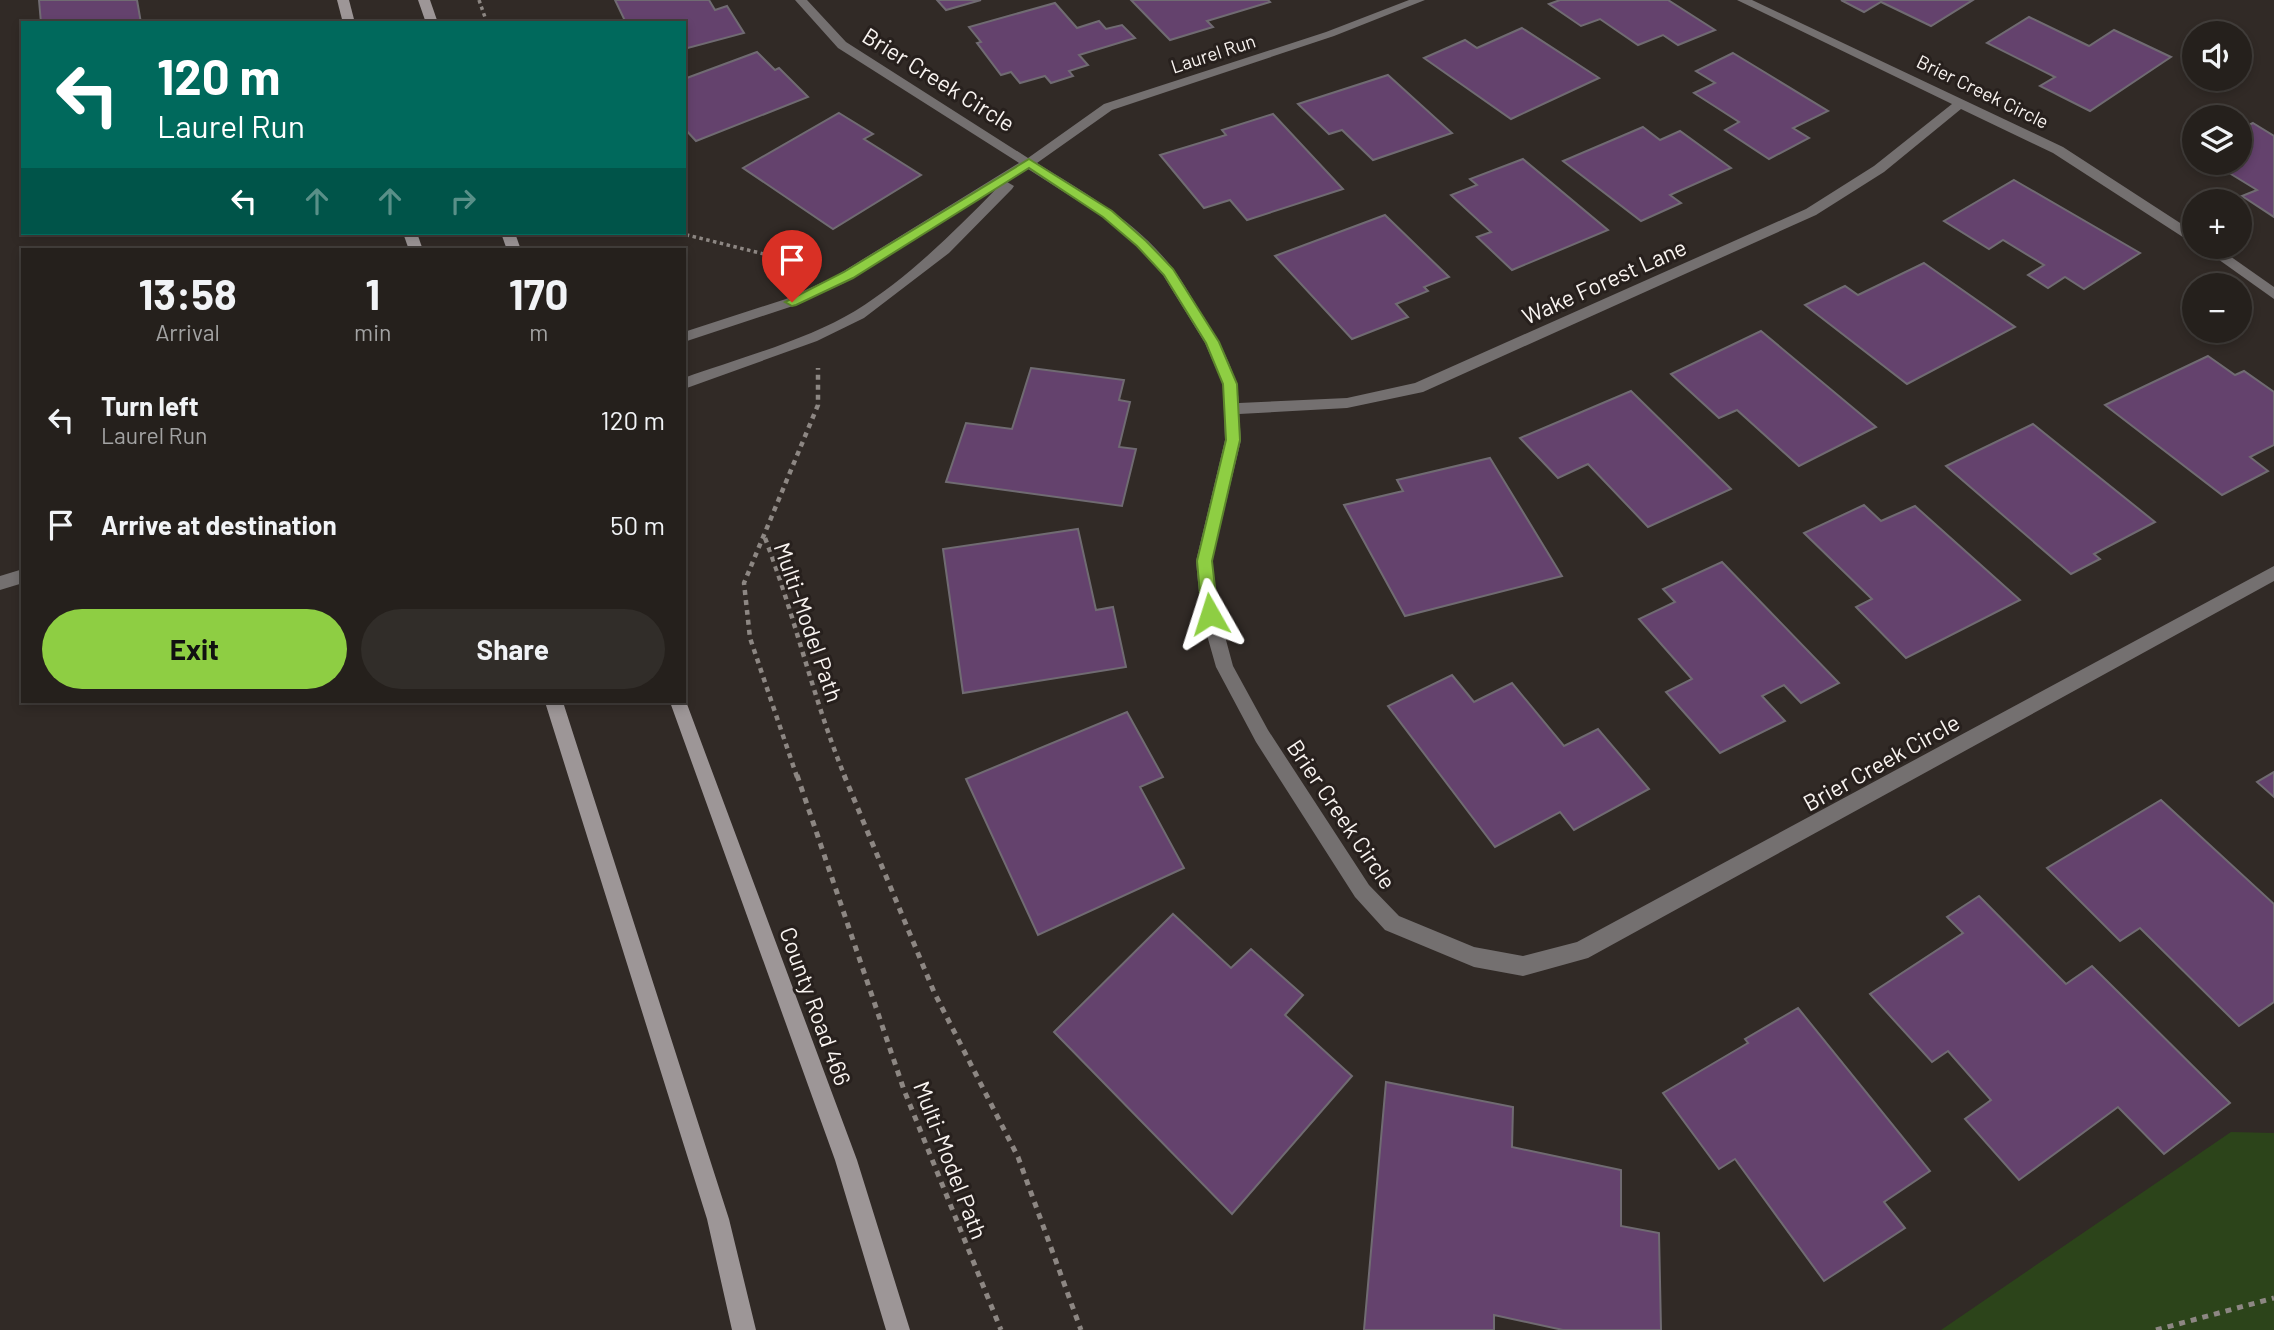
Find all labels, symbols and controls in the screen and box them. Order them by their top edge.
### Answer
street label: Brier Creek Circle [858,21,1020,137]
map controls [2182,21,2252,343]
button: sound [2182,21,2252,91]
street label: Laurel Run [1168,28,1258,78]
text: 120 m [157,46,280,105]
icon: left [42,49,133,140]
street label: Brier Creek Circle [1913,49,2053,133]
button: layers [2182,105,2252,175]
text: Laurel Run [157,106,305,144]
icon: left [225,182,263,220]
icon: ahead [298,182,336,220]
icon: ahead [371,182,409,220]
icon: right [444,182,482,220]
button: + [2182,189,2252,259]
pin [762,230,822,302]
street label: Wake Forest Lane [1517,232,1691,330]
icon: arrive [773,241,811,279]
text: 13:58 [138,268,237,318]
text: 1 [365,268,380,318]
text: 170 [509,268,569,318]
button: − [2182,273,2252,343]
text: Arrival [155,318,220,346]
text: min [354,318,391,346]
text: m [529,318,548,346]
text: Turn left [101,390,199,421]
icon: left [42,401,80,439]
text: 120 m [601,404,665,435]
text: Laurel Run [101,421,207,449]
icon: arrive [42,506,80,544]
text: Arrive at destination [101,509,337,540]
text: 50 m [610,509,665,540]
street label: Multi-Model Path [769,538,849,706]
position arrow [1173,577,1247,651]
button: Exit [42,609,347,689]
button: Share [361,609,665,689]
street label: Brier Creek Circle [1798,707,1964,817]
street label: Brier Creek Circle [1282,734,1402,894]
street label: County Road 466 [774,923,858,1089]
street label: Multi-Model Path [908,1077,994,1243]

